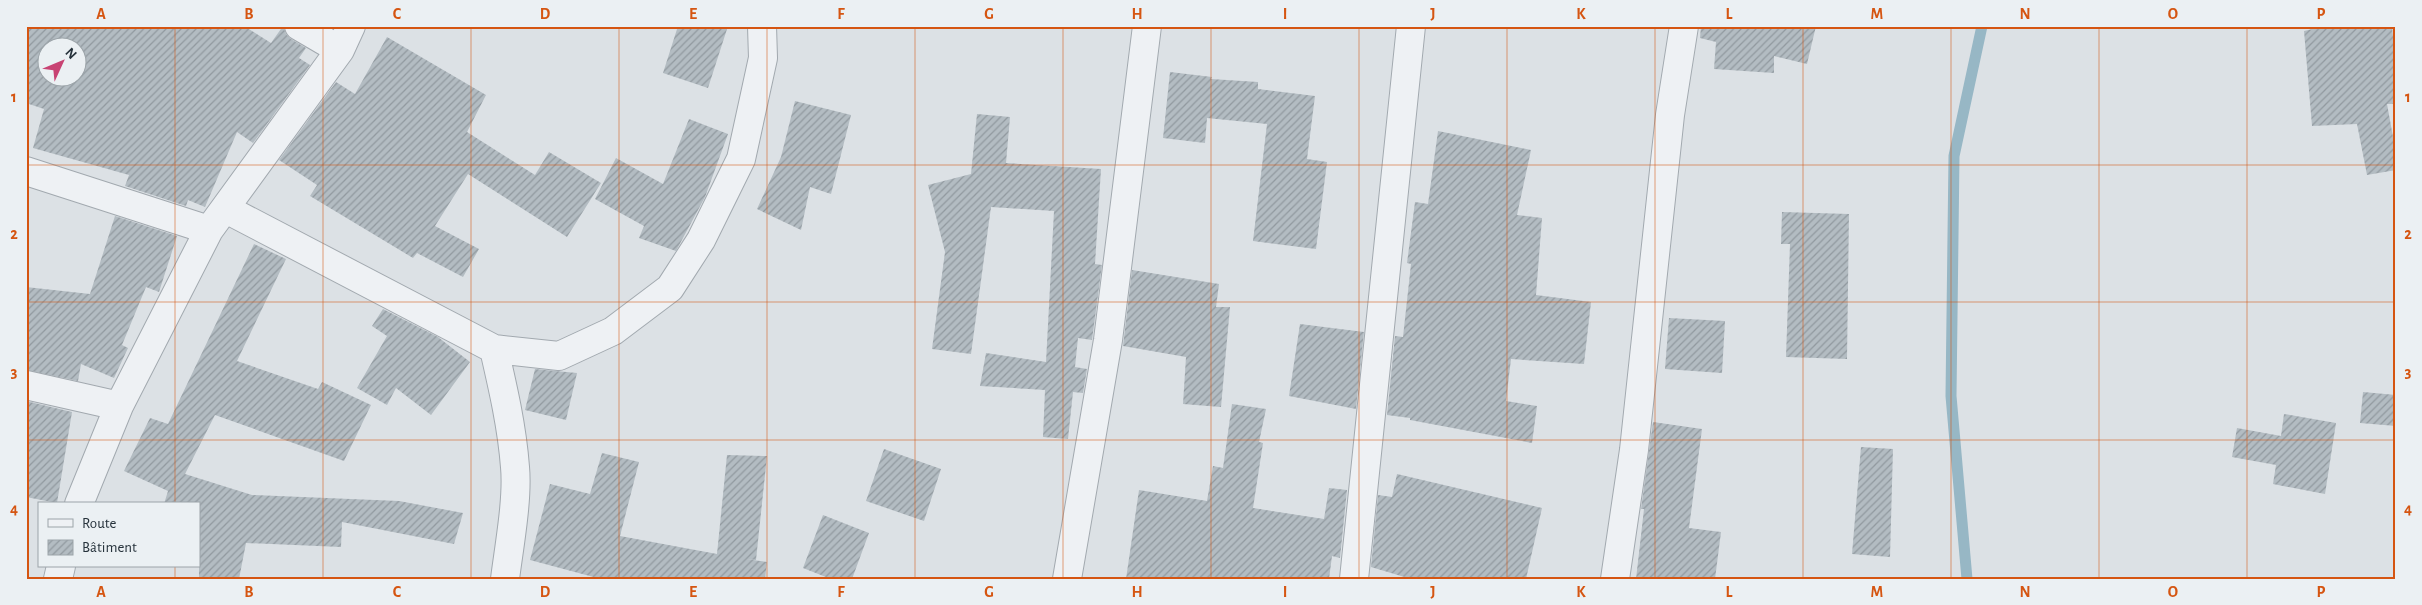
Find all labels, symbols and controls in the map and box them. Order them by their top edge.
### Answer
text: A [96,6,106,22]
text: B [244,6,254,22]
text: C [393,6,402,22]
text: D [540,6,551,22]
text: E [689,6,697,22]
text: F [837,6,845,22]
text: G [984,6,994,22]
text: H [1131,6,1143,22]
text: I [1283,6,1287,22]
text: J [1430,6,1436,22]
text: K [1576,6,1586,22]
text: L [1726,6,1733,22]
text: M [1871,6,1883,22]
text: N [2019,6,2031,22]
text: O [2168,6,2178,22]
text: P [2317,6,2326,22]
north arrow [38,38,88,88]
text: N [62,45,79,62]
text: 1 [11,89,17,105]
text: 1 [2405,89,2411,105]
text: 2 [10,226,18,242]
text: 2 [2404,226,2412,242]
text: 3 [11,364,18,380]
text: 3 [2405,364,2412,380]
text: 4 [10,501,18,517]
text: 4 [2404,501,2412,517]
legend [38,502,200,568]
text: Route [82,516,116,531]
text: Bâtiment [82,540,137,555]
text: A [96,584,106,600]
text: B [244,584,254,600]
text: C [393,584,402,600]
text: D [540,584,551,600]
text: E [689,584,697,600]
text: F [837,584,845,600]
text: G [984,584,994,600]
text: H [1131,584,1143,600]
text: I [1283,584,1287,600]
text: J [1430,584,1436,600]
text: K [1576,584,1586,600]
text: L [1726,584,1733,600]
text: M [1871,584,1883,600]
text: N [2019,584,2031,600]
text: O [2168,584,2178,600]
text: P [2317,584,2326,600]

